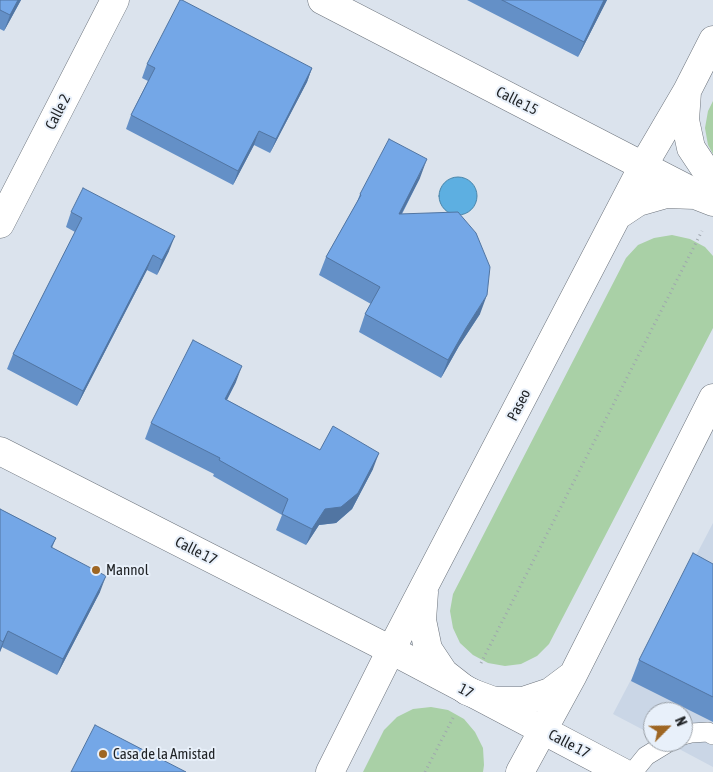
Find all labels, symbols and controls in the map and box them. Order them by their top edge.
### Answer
street label: Calle 15 [493,83,541,119]
street label: Calle 2 [41,91,75,133]
street label: Paseo [503,386,535,424]
street label: Calle 17 [172,533,220,569]
place label: Mannol [106,561,149,579]
marker: Mannol [90,564,102,576]
street label: 17 [456,680,476,702]
north arrow [643,702,693,752]
text: N [672,715,690,728]
street label: Calle 17 [545,726,593,762]
place label: Casa de la Amistad [113,745,215,763]
marker: Casa de la Amistad [97,748,109,760]

